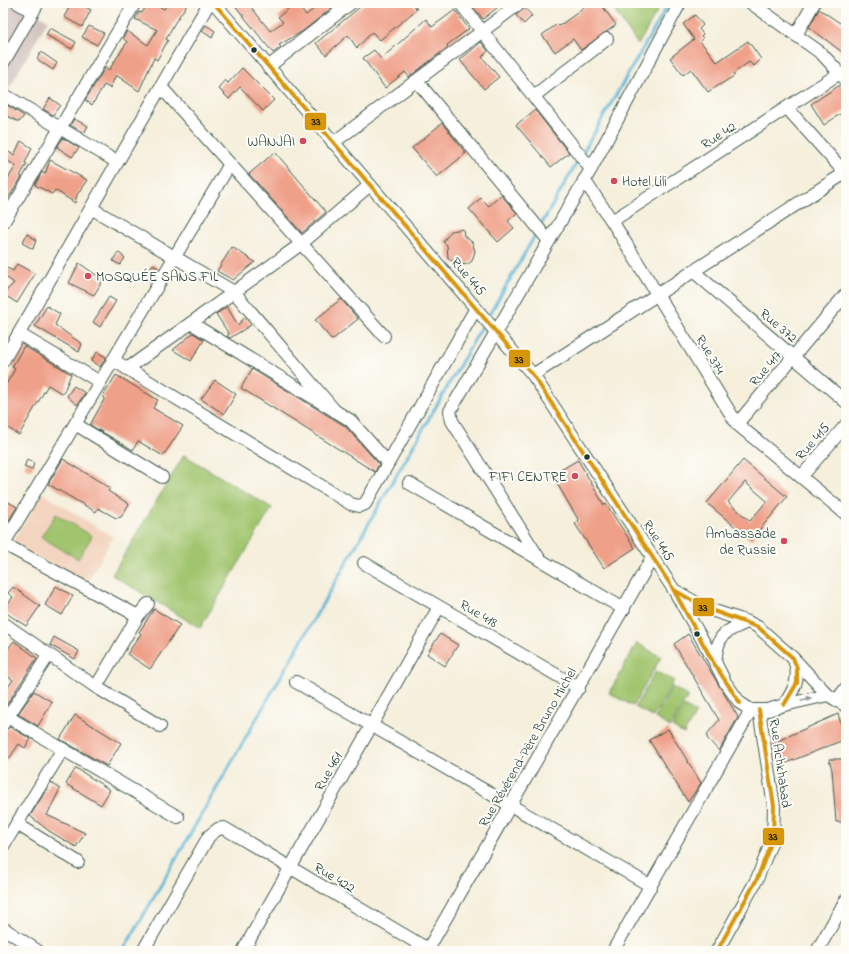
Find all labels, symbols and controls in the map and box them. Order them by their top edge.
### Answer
unlabelled marker [249,45,259,55]
line badge: 33 [304,112,327,131]
text: 33 [310,114,321,130]
street label: Rue 42 [697,117,741,155]
place label: WANJAI [247,132,295,153]
marker: WANJAI [298,136,308,146]
place label: Hotel Lili [622,172,667,193]
marker: Hotel Lili [609,176,619,186]
street label: Rue 445 [445,253,491,301]
place label: MOSQUÉE SANS FIL [96,267,219,288]
marker: MOSQUÉE SANS FIL [83,271,93,281]
street label: Rue 372 [754,304,802,348]
street label: Rue 374 [689,331,730,379]
street label: Rue 417 [745,346,788,392]
line badge: 33 [508,349,531,368]
text: 33 [513,352,524,368]
street label: Rue 415 [791,419,835,465]
unlabelled marker [582,452,592,462]
place label: FIFI CENTRE [488,467,567,488]
marker: FIFI CENTRE [570,471,580,481]
street label: Rue 445 [637,516,679,565]
place label: Ambassade de Russie [706,524,777,561]
marker: Ambassade de Russie [779,536,789,546]
street label: Rue 418 [455,595,501,634]
line badge: 33 [692,597,715,617]
text: 33 [697,600,708,616]
unlabelled marker [692,629,702,639]
street label: Rue Révérend-Père Bruno Michel [474,664,583,832]
one-way arrow [800,696,812,702]
street label: Rue Achkhabad [763,717,796,809]
street label: Rue 461 [310,748,349,795]
line badge: 33 [762,827,785,846]
text: 33 [767,829,778,845]
street label: Rue 422 [309,858,359,899]

